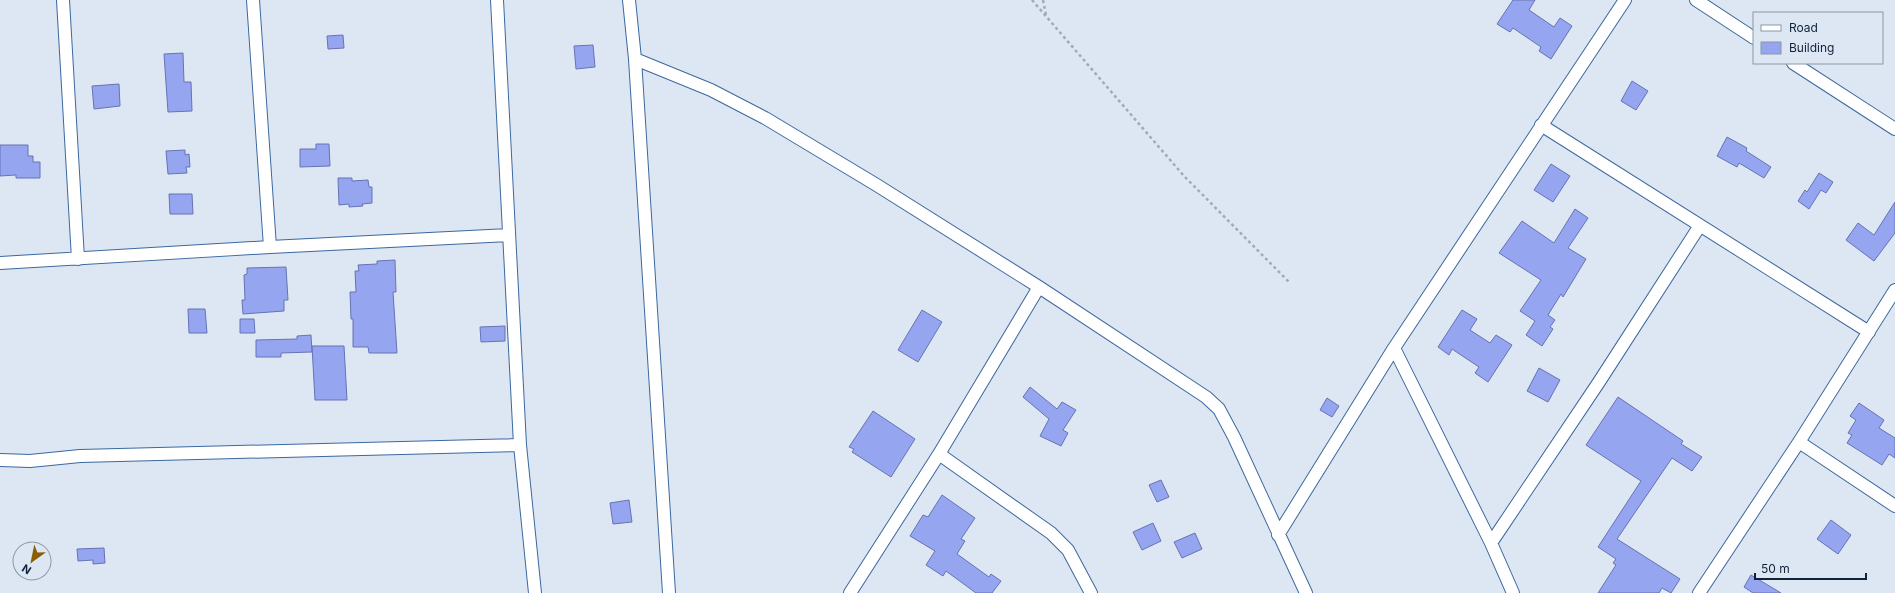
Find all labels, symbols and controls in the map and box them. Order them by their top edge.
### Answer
legend [1753,12,1883,64]
text: Road [1789,20,1818,35]
text: Building [1789,40,1834,55]
north arrow [12,541,52,581]
scale bar [1755,555,1866,581]
text: N [19,561,34,578]
text: 50 m [1761,561,1790,576]

